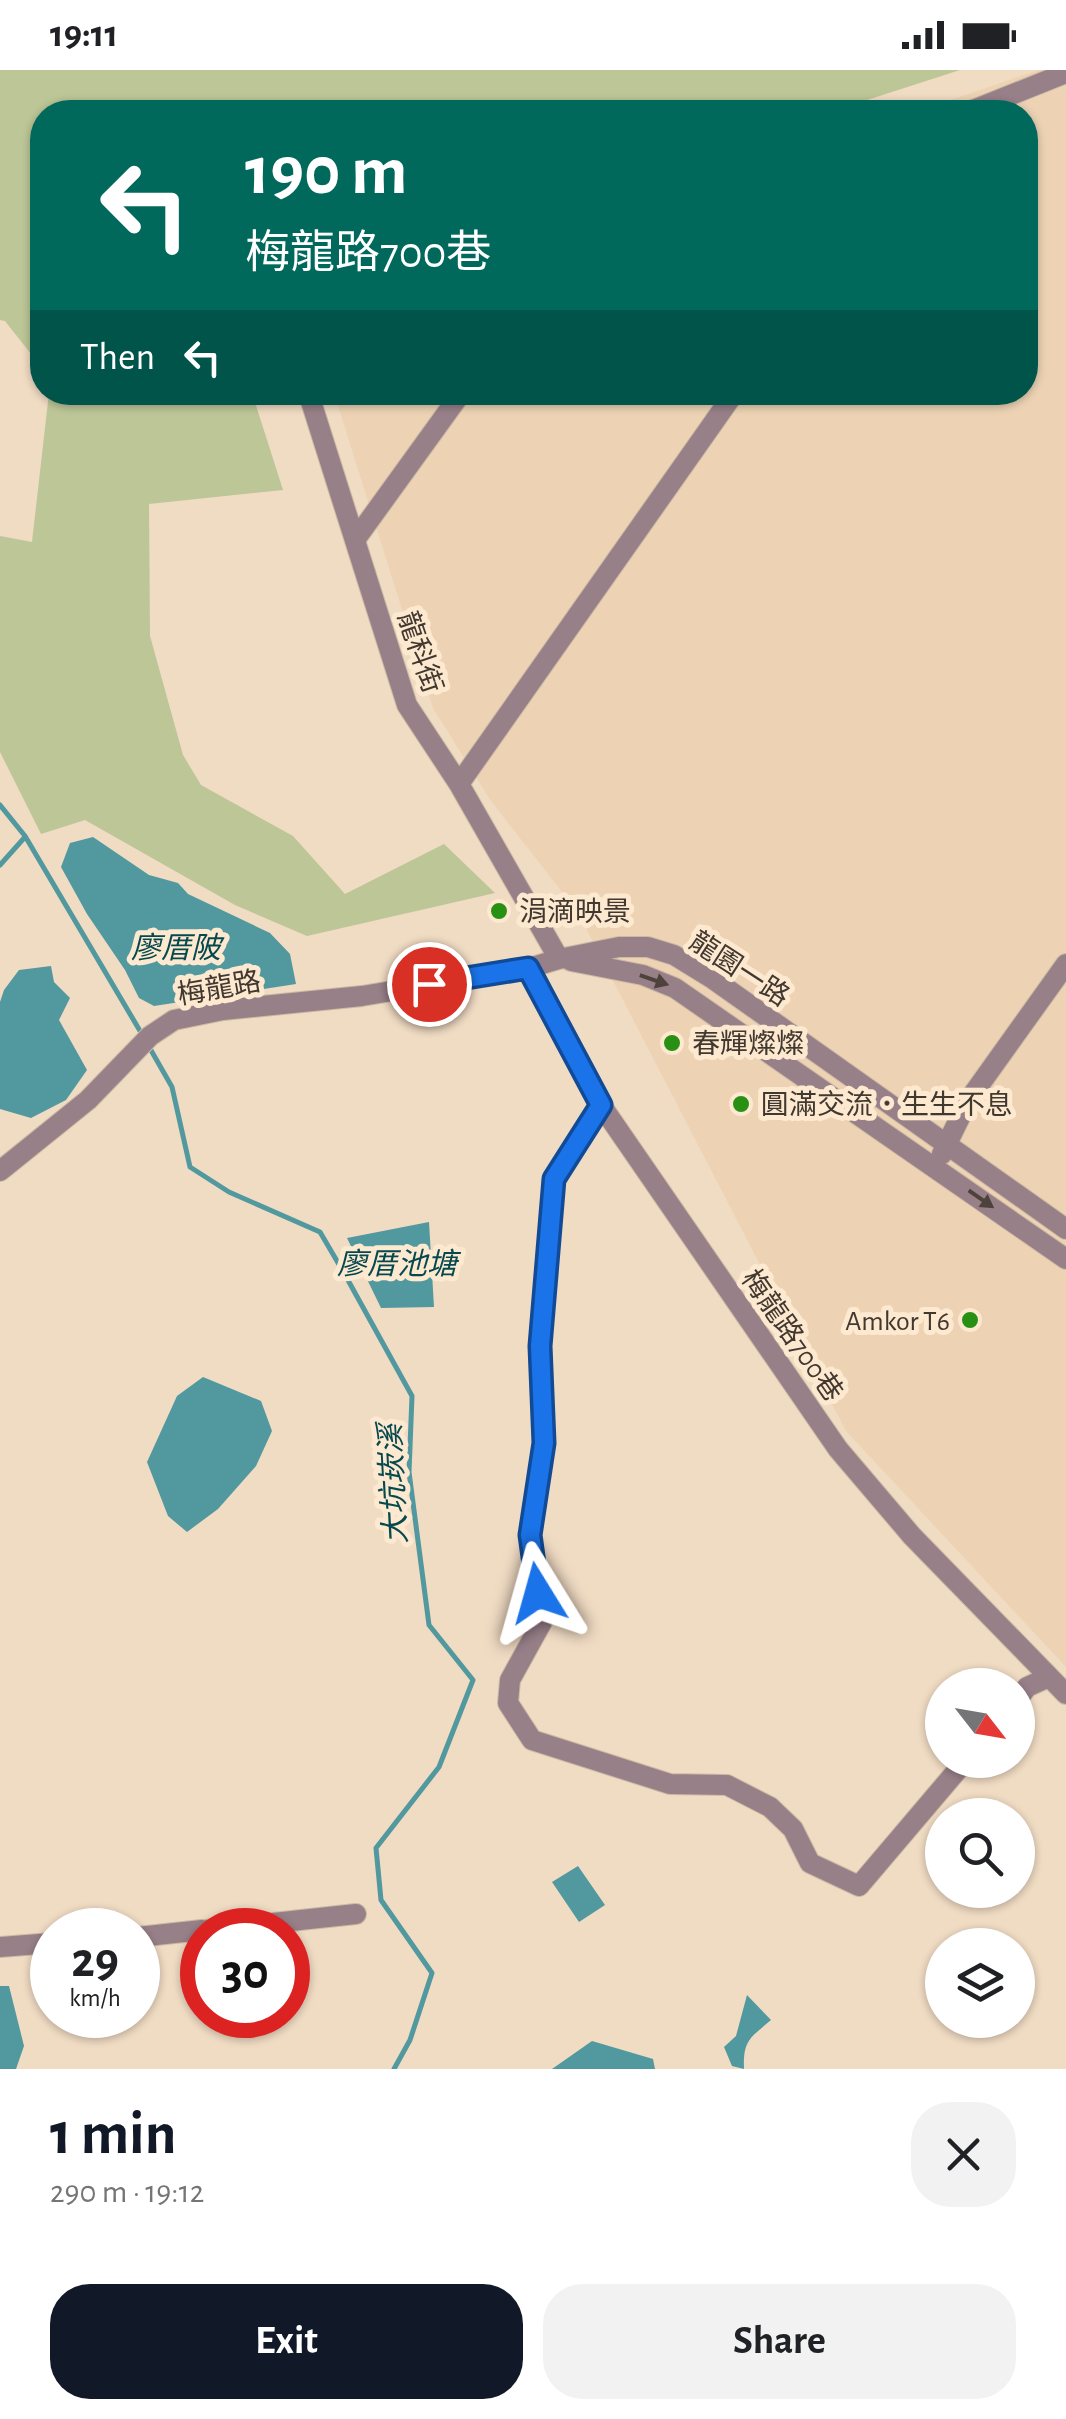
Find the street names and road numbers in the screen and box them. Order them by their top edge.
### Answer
street label: 龍科街 [392,608,448,697]
street label: 龍園一路 [684,926,795,1012]
street label: 梅龍路 [175,966,263,1010]
street label: 梅龍路700巷 [736,1264,848,1407]

